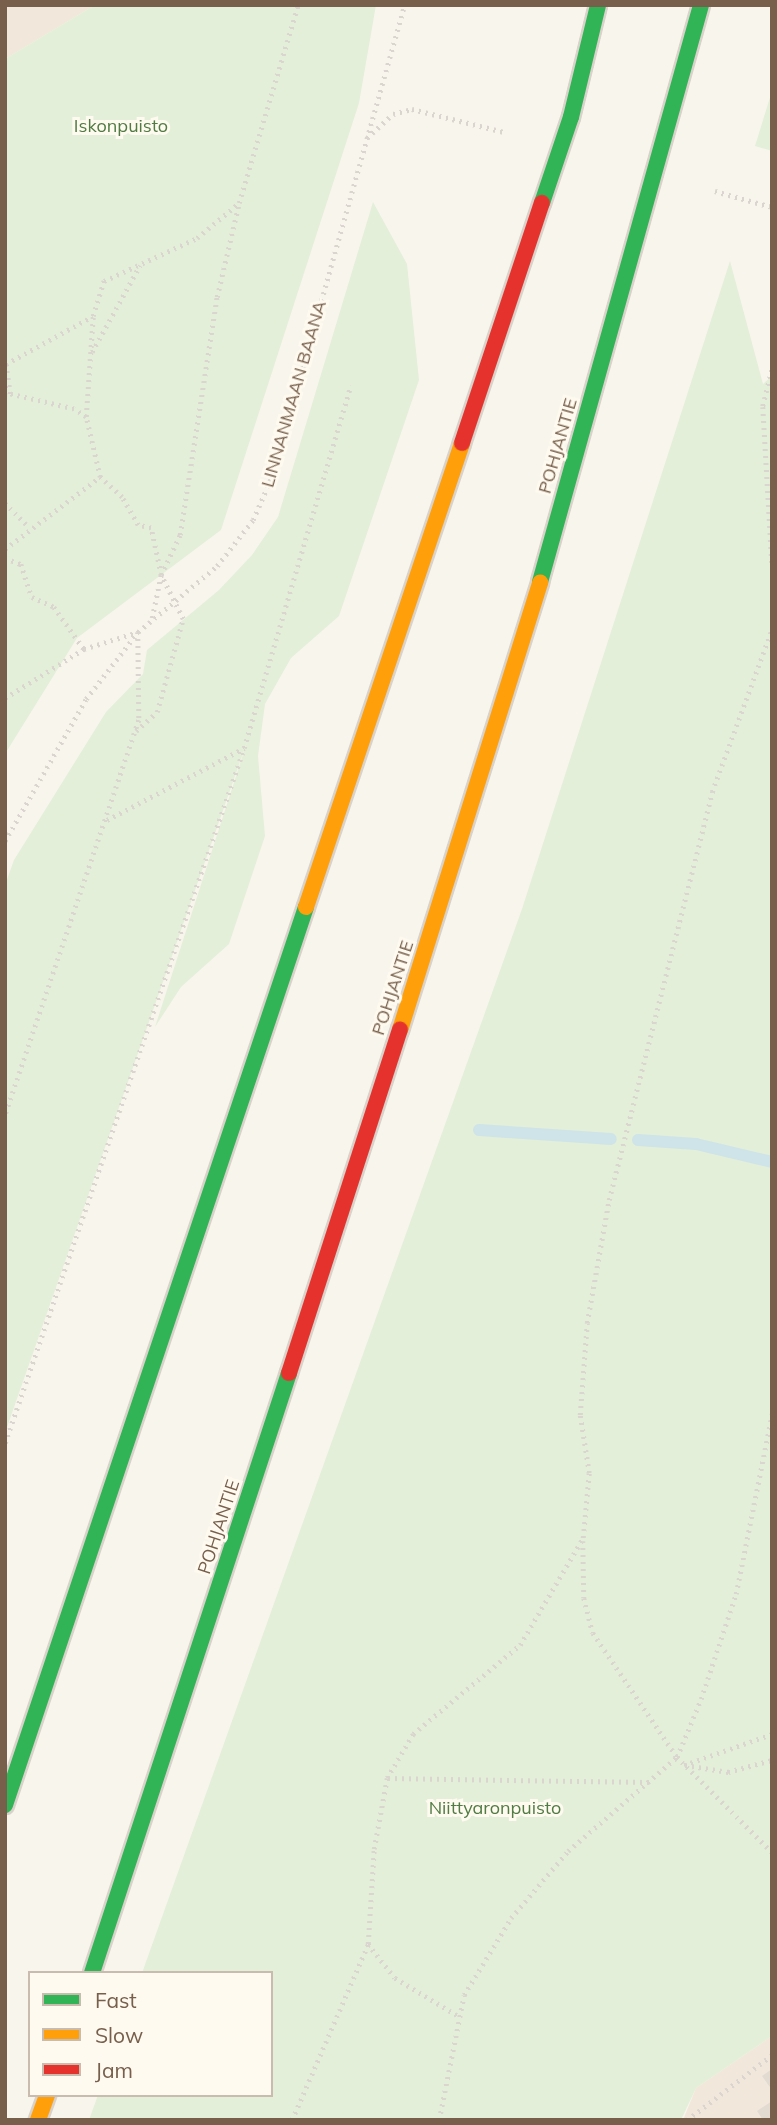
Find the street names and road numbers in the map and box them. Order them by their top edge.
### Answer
street label: LINNANMAAN BAANA [257,298,331,490]
street label: POHJANTIE [534,396,582,496]
street label: POHJANTIE [368,938,418,1038]
street label: POHJANTIE [194,1477,244,1577]

